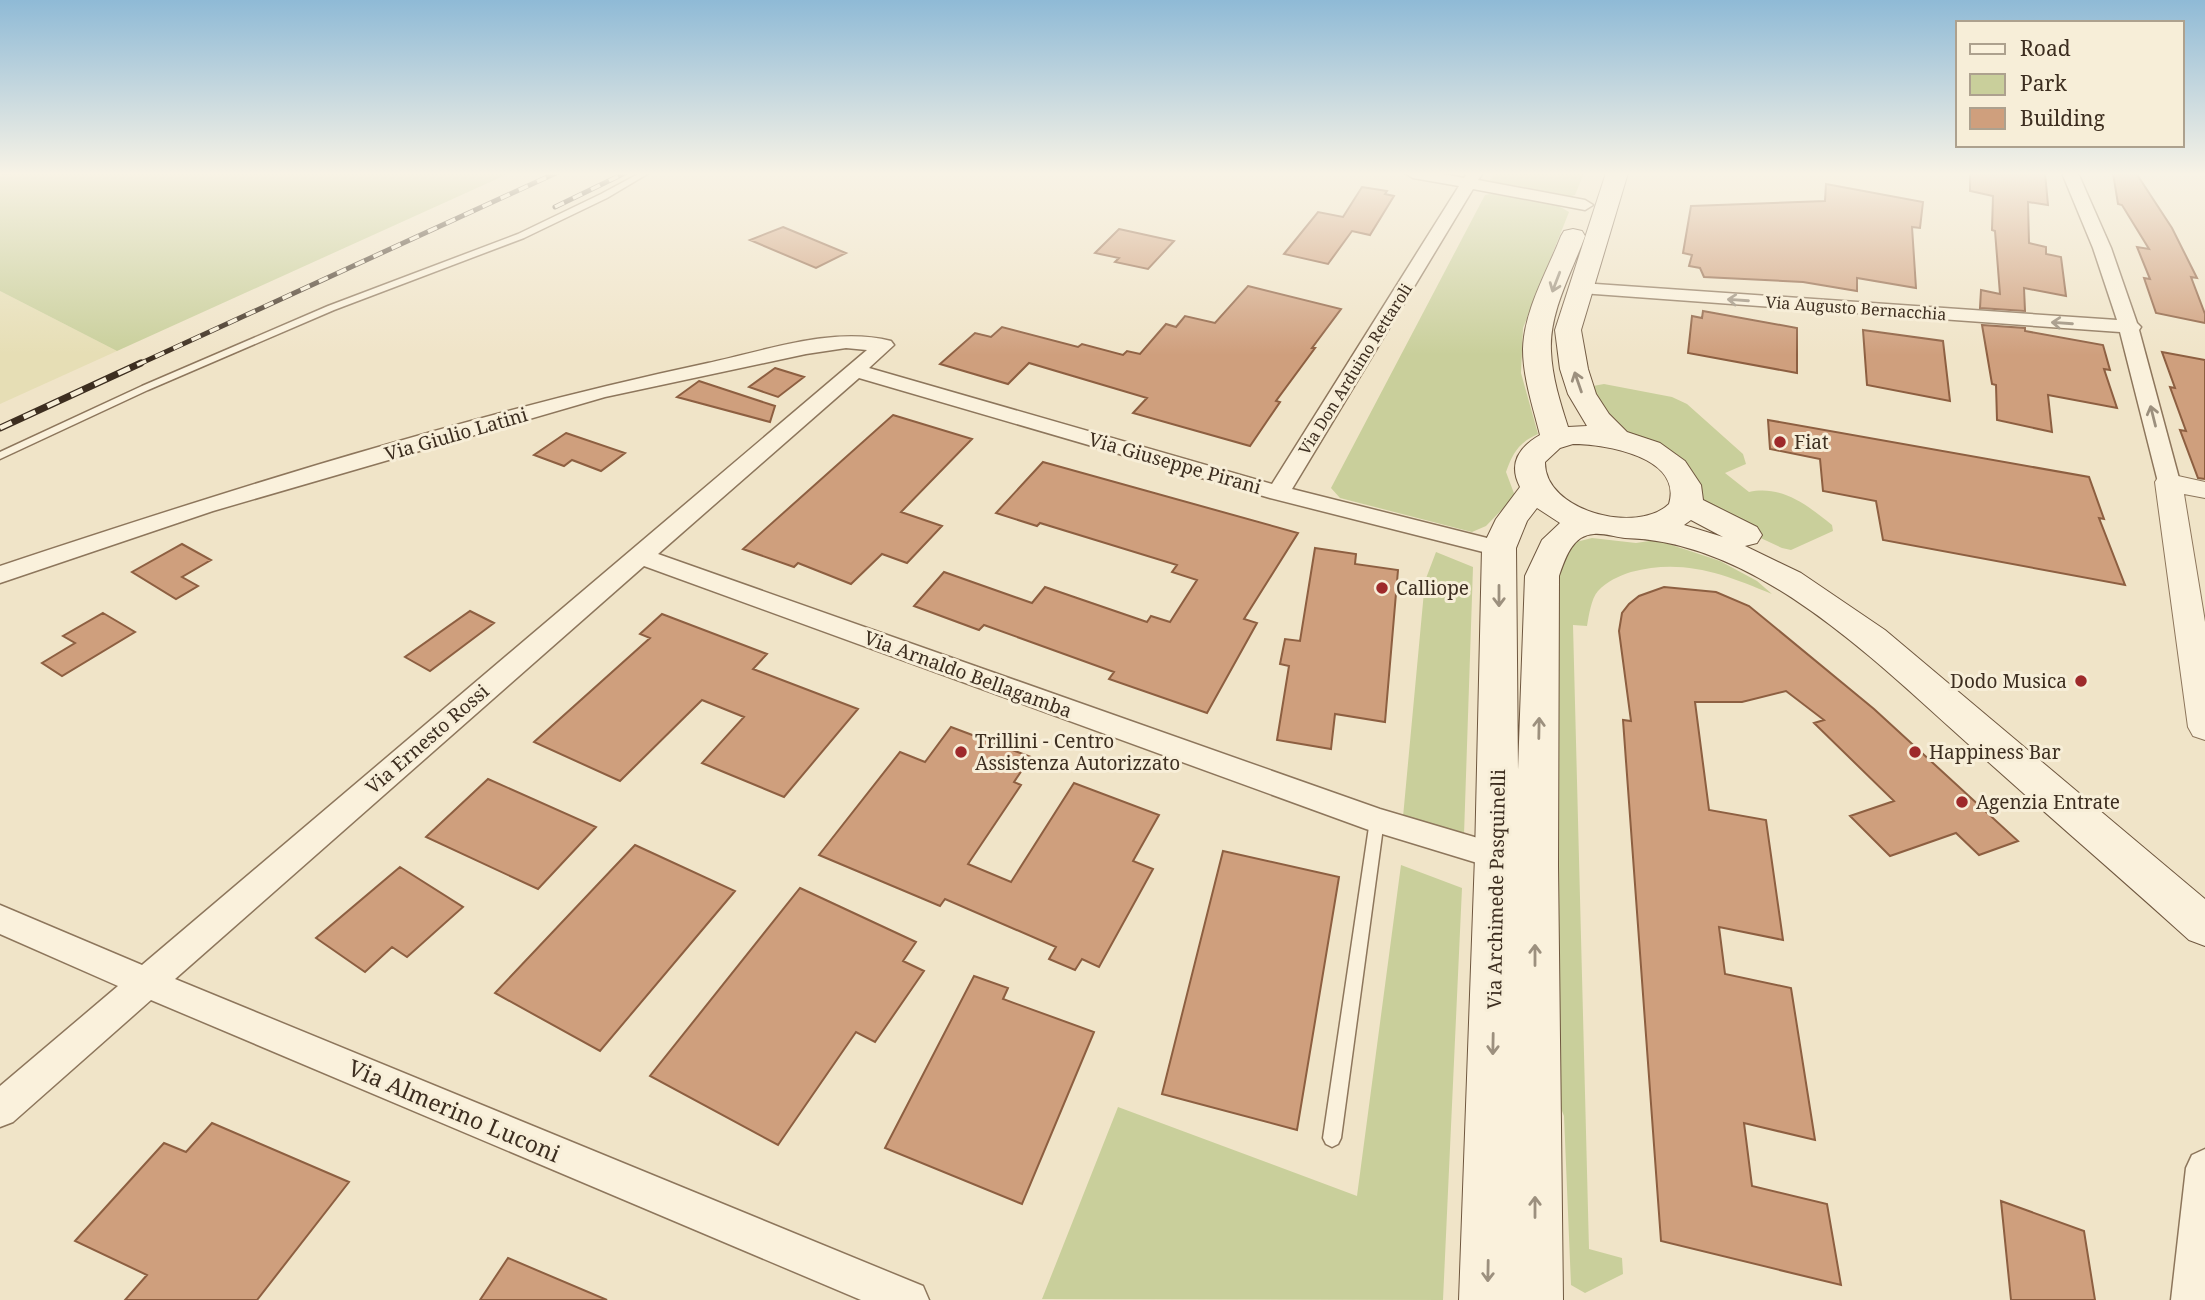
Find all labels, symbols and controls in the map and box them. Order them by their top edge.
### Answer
legend [1956,21,2184,147]
text: Road [2020,34,2071,62]
text: Park [2020,69,2067,97]
text: Building [2020,104,2105,132]
one-way arrow [1548,271,1561,293]
street label: Via Don Arduino Rettaroli [1293,279,1417,459]
street label: Via Augusto Bernacchia [1765,291,1947,325]
one-way arrow [1727,293,1750,306]
one-way arrow [2051,316,2074,329]
one-way arrow [1571,372,1583,394]
street label: Via Giulio Latini [381,401,531,467]
one-way arrow [2146,405,2159,428]
street label: Via Giuseppe Pirani [1086,426,1264,500]
place label: Fiat [1794,429,1829,455]
marker: Fiat [1772,434,1788,450]
place label: Calliope [1396,575,1469,601]
marker: Calliope [1374,580,1390,596]
one-way arrow [1492,584,1506,607]
street label: Via Arnaldo Bellagamba [860,624,1076,724]
place label: Dodo Musica [1950,668,2067,694]
marker: Dodo Musica [2073,673,2089,689]
street label: Via Ernesto Rossi [360,678,494,800]
one-way arrow [1532,717,1546,740]
place label: Trillini - Centro Assistenza Autorizzato [975,728,1180,776]
place label: Happiness Bar [1929,739,2061,765]
marker: Trillini - Centro Assistenza Autorizzato [953,744,969,760]
marker: Happiness Bar [1907,744,1923,760]
street label: Via Archimede Pasquinelli [1481,769,1511,1009]
place label: Agenzia Entrate [1976,789,2120,815]
marker: Agenzia Entrate [1954,794,1970,810]
one-way arrow [1528,944,1542,967]
one-way arrow [1486,1032,1500,1055]
street label: Via Almerino Luconi [344,1051,566,1169]
one-way arrow [1528,1196,1542,1219]
one-way arrow [1481,1259,1494,1282]

